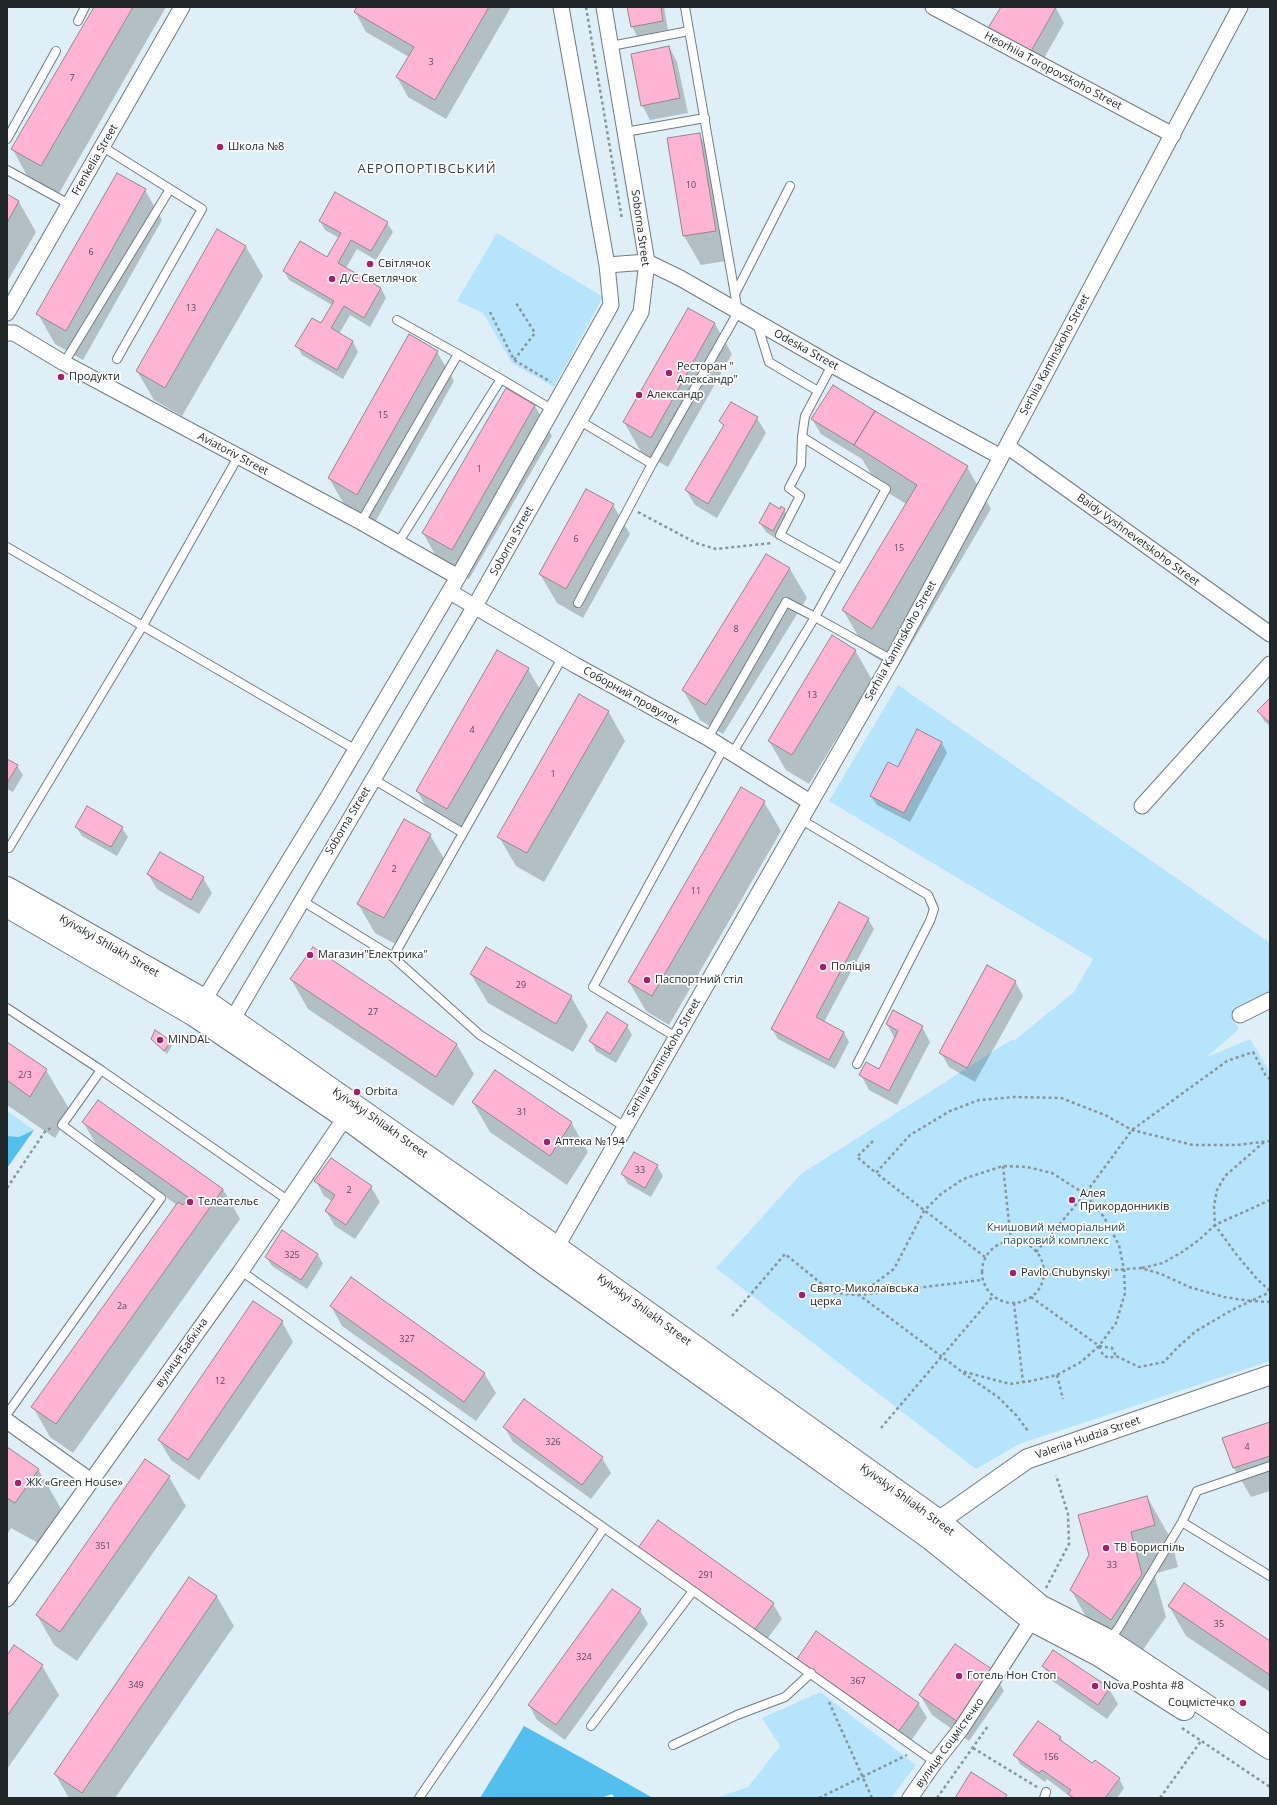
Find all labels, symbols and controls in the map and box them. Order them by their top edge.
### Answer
street label: Heorhiia Toropovskoho Street [982,29,1124,113]
house number: 3 [428,57,434,67]
house number: 7 [69,73,75,83]
street label: Frenkelia Street [69,122,121,198]
place label: Школа №8 [228,140,284,154]
marker: Школа №8 [215,142,225,152]
district label: АЕРОПОРТІВСЬКИЙ [357,161,497,177]
house number: 10 [686,180,696,190]
street label: Soborna Street [628,189,652,267]
house number: 6 [88,247,94,257]
place label: Світлячок [378,257,431,271]
marker: Світлячок [365,259,375,269]
place label: Д/С Светлячок [340,272,417,286]
marker: Д/С Светлячок [327,274,337,284]
street label: Serhiia Kaminskoho Street [1017,292,1093,418]
house number: 13 [186,303,196,313]
street label: Odeska Street [771,327,841,373]
place label: Ресторан " Александр" [677,360,738,386]
marker: Ресторан " Александр" [664,368,674,378]
place label: Продукти [69,370,120,384]
marker: Продукти [56,372,66,382]
place label: Александр [647,388,704,402]
marker: Александр [634,390,644,400]
house number: 15 [378,410,388,420]
street label: Aviatoriv Street [195,430,271,478]
house number: 1 [476,464,482,474]
street label: Baidy Vyshnevetskoho Street [1074,491,1202,589]
street label: Soborna Street [488,504,536,578]
house number: 6 [573,534,579,544]
house number: 15 [894,543,904,553]
street label: Serhiia Kaminskoho Street [862,579,940,703]
house number: 8 [733,624,739,634]
street label: Соборний провулок [581,664,681,728]
house number: 13 [807,690,817,700]
house number: 4 [469,725,475,735]
house number: 1 [550,769,556,779]
street label: Soborna Street [323,785,373,857]
house number: 2 [391,864,397,874]
house number: 11 [691,886,701,896]
street label: Kyivskyi Shliakh Street [57,912,161,980]
place label: Магазин"Електрика" [318,948,428,962]
marker: Магазин"Електрика" [305,950,315,960]
place label: Поліція [831,960,870,974]
marker: Поліція [818,962,828,972]
place label: Паспортний стіл [655,973,743,987]
marker: Паспортний стіл [642,975,652,985]
house number: 29 [516,980,526,990]
street label: Serhiia Kaminskoho Street [625,996,703,1120]
house number: 27 [368,1007,378,1017]
place label: MINDAL [168,1033,210,1047]
marker: MINDAL [155,1035,165,1045]
house number: 2/3 [18,1070,32,1080]
street label: Kyivskyi Shliakh Street [330,1085,430,1161]
place label: Orbita [365,1085,398,1099]
marker: Orbita [352,1087,362,1097]
house number: 31 [517,1107,527,1117]
place label: Аптека №194 [555,1135,625,1149]
marker: Аптека №194 [542,1137,552,1147]
house number: 33 [635,1165,645,1175]
house number: 2 [346,1185,352,1195]
place label: Алея Прикордонників [1080,1187,1169,1213]
place label: Телеательє [198,1195,258,1209]
marker: Алея Прикордонників [1067,1195,1077,1205]
marker: Телеательє [185,1197,195,1207]
park label: Книшовий меморіальний парковий комплекс [987,1221,1125,1247]
house number: 325 [284,1250,300,1260]
place label: Pavlo Chubynskyi [1021,1266,1110,1280]
marker: Pavlo Chubynskyi [1008,1268,1018,1278]
street label: Kyivskyi Shliakh Street [594,1271,694,1349]
place label: Свято-Миколаївська церка [810,1282,919,1308]
marker: Свято-Миколаївська церка [797,1290,807,1300]
house number: 2а [117,1301,127,1311]
street label: вулиця Бабкіна [153,1316,211,1390]
house number: 327 [399,1334,415,1344]
house number: 12 [215,1376,225,1386]
street label: Valeriia Hudzia Street [1034,1414,1142,1462]
house number: 326 [545,1437,561,1447]
house number: 4 [1244,1442,1250,1452]
street label: Kyivskyi Shliakh Street [857,1461,957,1539]
place label: ЖК «Green House» [26,1476,123,1490]
marker: ЖК «Green House» [13,1478,23,1488]
house number: 351 [95,1541,111,1551]
place label: ТВ Бориспіль [1114,1541,1185,1555]
marker: ТВ Бориспіль [1101,1543,1111,1553]
house number: 33 [1107,1560,1117,1570]
house number: 291 [698,1570,714,1580]
house number: 35 [1214,1619,1224,1629]
house number: 324 [576,1652,592,1662]
place label: Готель Нон Стоп [967,1669,1056,1683]
marker: Готель Нон Стоп [954,1671,964,1681]
house number: 367 [850,1676,866,1686]
place label: Nova Poshta #8 [1103,1679,1184,1693]
house number: 349 [128,1680,144,1690]
marker: Nova Poshta #8 [1090,1681,1100,1691]
street label: вулиця Соцмістечко [913,1696,987,1790]
place label: Соцмістечко [1168,1696,1235,1710]
marker: Соцмістечко [1238,1698,1248,1708]
house number: 156 [1043,1752,1059,1762]

